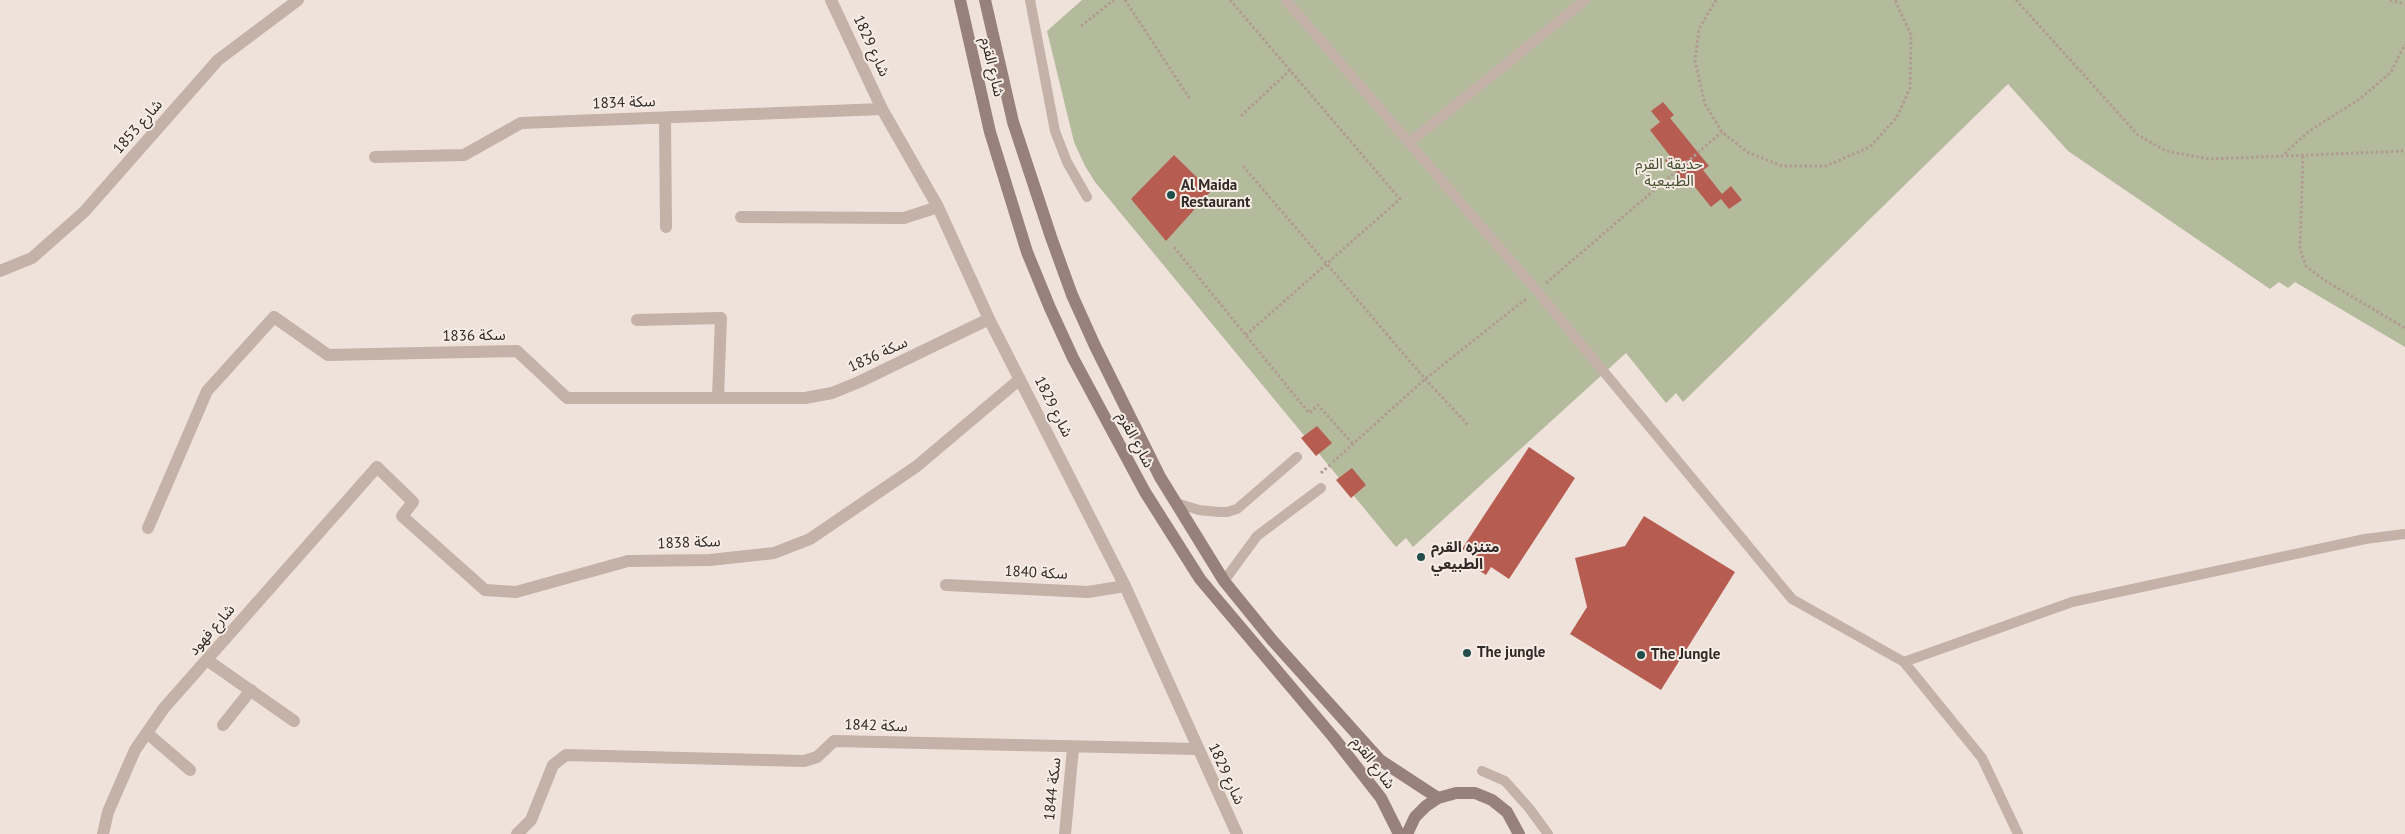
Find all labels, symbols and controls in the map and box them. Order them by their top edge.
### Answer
street label: 1829 شارع [849,12,893,80]
street label: شارع القرم [976,35,1008,99]
street label: سكة 1834 [592,93,656,113]
street label: شارع 1853 [110,96,166,158]
park label: حديقة القرم الطبيعية [1635,156,1703,191]
place label: Al Maida Restaurant [1181,177,1250,212]
marker: Al Maida Restaurant [1165,189,1177,201]
street label: سكة 1836 [442,326,506,346]
street label: سكة 1836 [845,333,911,377]
street label: 1829 شارع [1030,374,1076,440]
street label: شارع القرم [1113,409,1157,471]
street label: 1838 سكة [657,533,721,553]
place label: متنزه القرم الطبيعي [1431,539,1499,574]
marker: متنزه القرم الطبيعي [1415,551,1427,563]
street label: سكة 1840 [1004,562,1068,584]
street label: شارع فهود [185,601,239,659]
place label: The jungle [1477,644,1545,662]
place label: The Jungle [1651,646,1720,664]
marker: The jungle [1461,647,1473,659]
marker: The Jungle [1635,649,1647,661]
street label: سكة 1842 [844,716,908,736]
street label: شارع القرم [1348,733,1398,793]
street label: 1829 شارع [1204,740,1248,808]
street label: سكة 1844 [1041,757,1065,821]

